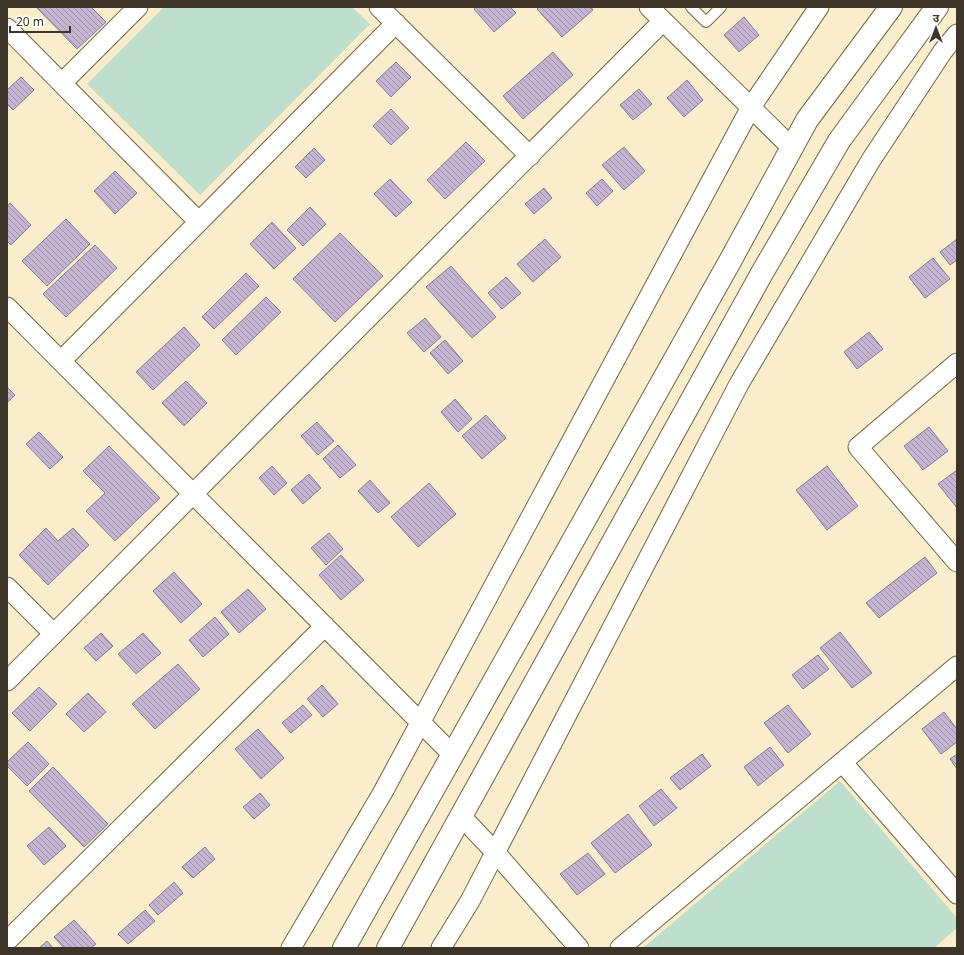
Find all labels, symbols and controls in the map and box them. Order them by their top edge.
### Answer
scale bar [10,8,70,34]
north arrow [916,8,956,48]
text: उ [933,10,940,25]
text: 20 m [16,13,44,30]

